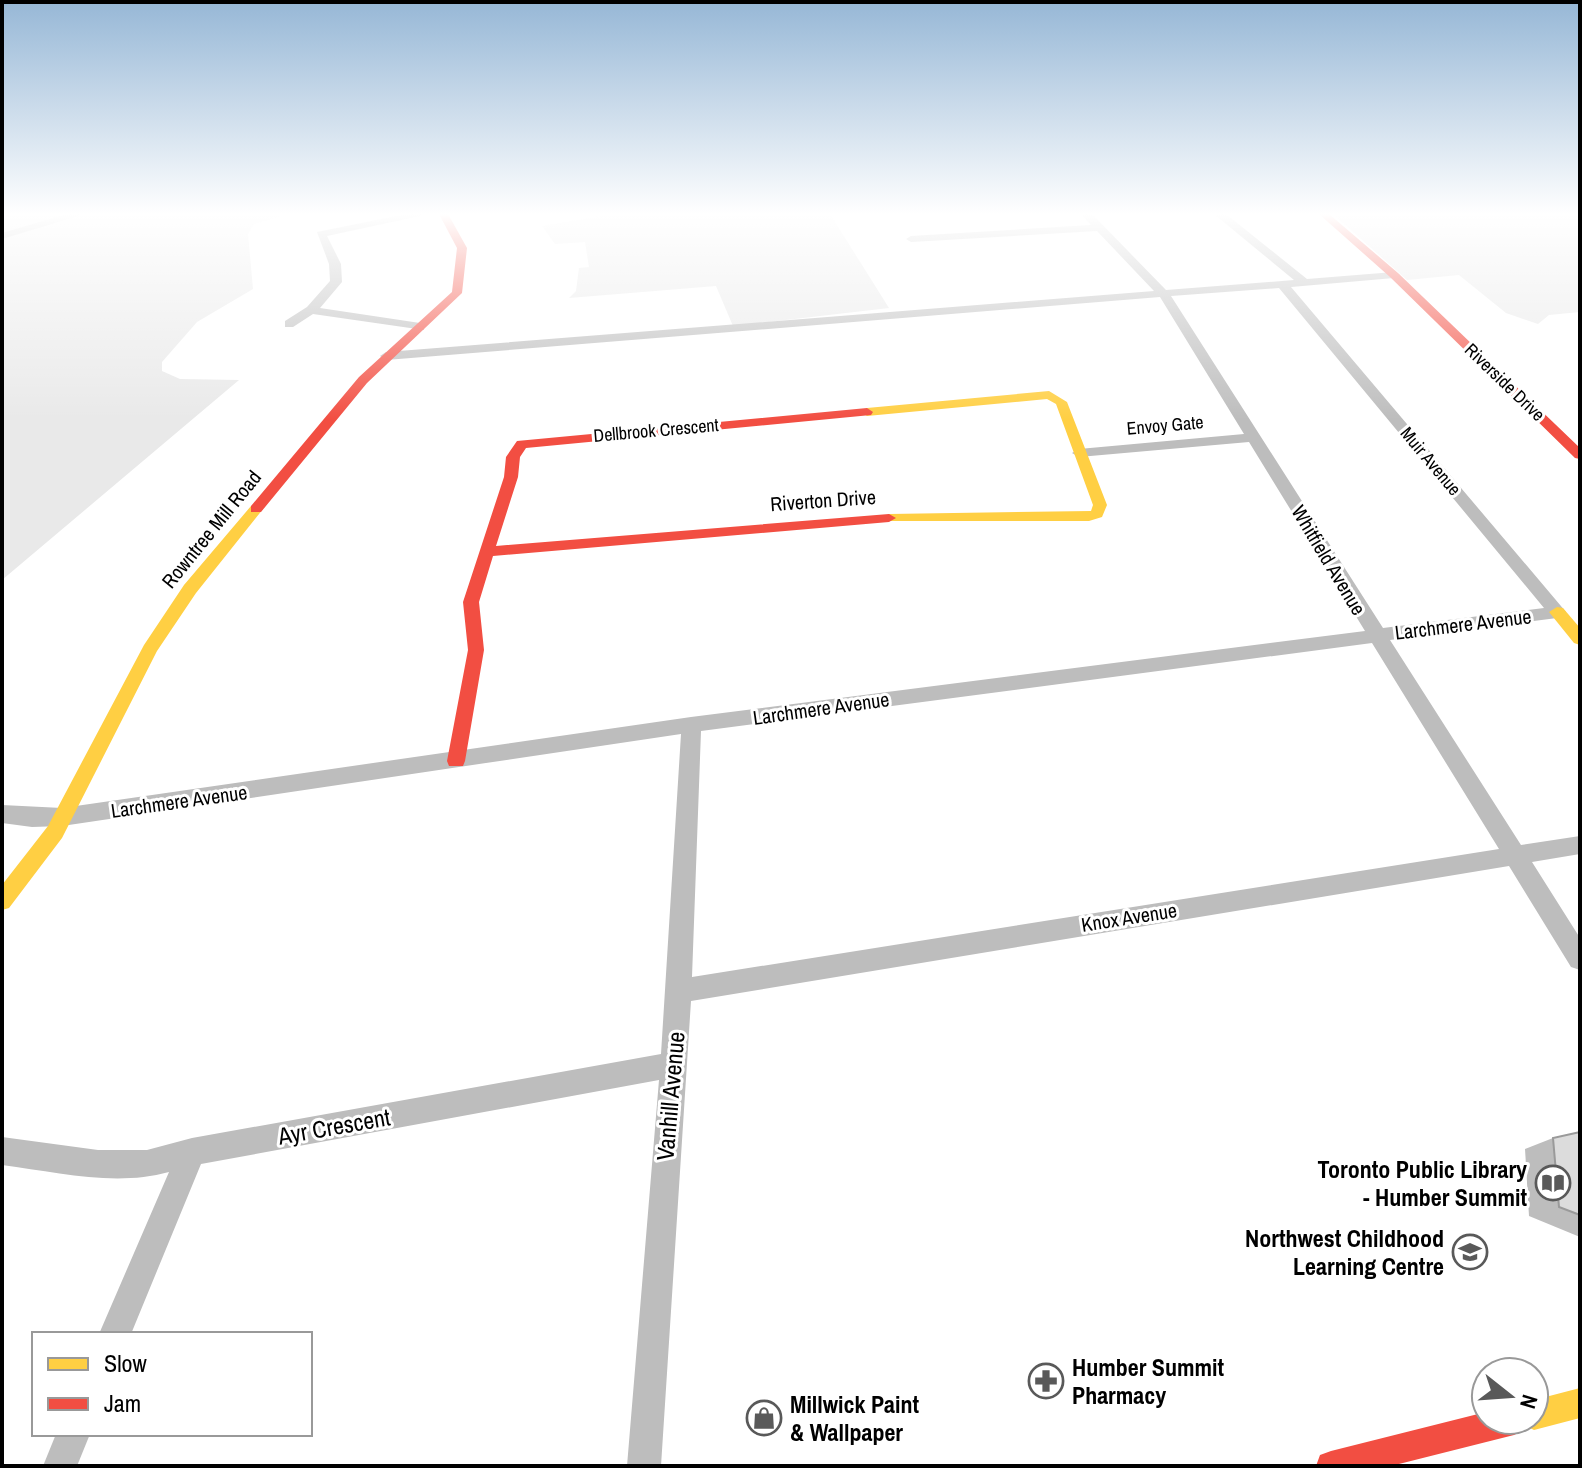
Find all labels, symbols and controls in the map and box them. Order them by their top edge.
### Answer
street label: Riverside Drive [1459,337,1551,427]
street label: Envoy Gate [1125,409,1205,441]
street label: Dellbrook Crescent [592,412,720,448]
street label: Muir Avenue [1395,421,1467,501]
street label: Rowntree Mill Road [155,465,267,593]
street label: Riverton Drive [769,483,877,517]
street label: Whitfield Avenue [1286,500,1372,620]
street label: Larchmere Avenue [1393,602,1533,646]
street label: Larchmere Avenue [751,685,891,731]
street label: Larchmere Avenue [109,778,249,824]
street label: Knox Avenue [1079,896,1179,938]
street label: Vanhill Avenue [648,1030,692,1162]
street label: Ayr Crescent [274,1100,393,1152]
place label: Toronto Public Library - Humber Summit [1317,1153,1527,1213]
library icon: Toronto Public Library - Humber Summit [1534,1164,1572,1202]
place label: Northwest Childhood Learning Centre [1245,1222,1444,1282]
school or university icon: Northwest Childhood Learning Centre [1451,1233,1489,1271]
legend [32,1332,312,1436]
text: Slow [104,1347,147,1379]
place label: Humber Summit Pharmacy [1072,1351,1224,1411]
north arrow [1470,1356,1550,1436]
pharmacy icon: Humber Summit Pharmacy [1027,1362,1065,1400]
text: Jam [104,1387,141,1419]
place label: Millwick Paint & Wallpaper [790,1388,920,1448]
text: N [1513,1391,1545,1412]
shop icon: Millwick Paint & Wallpaper [745,1399,783,1437]

